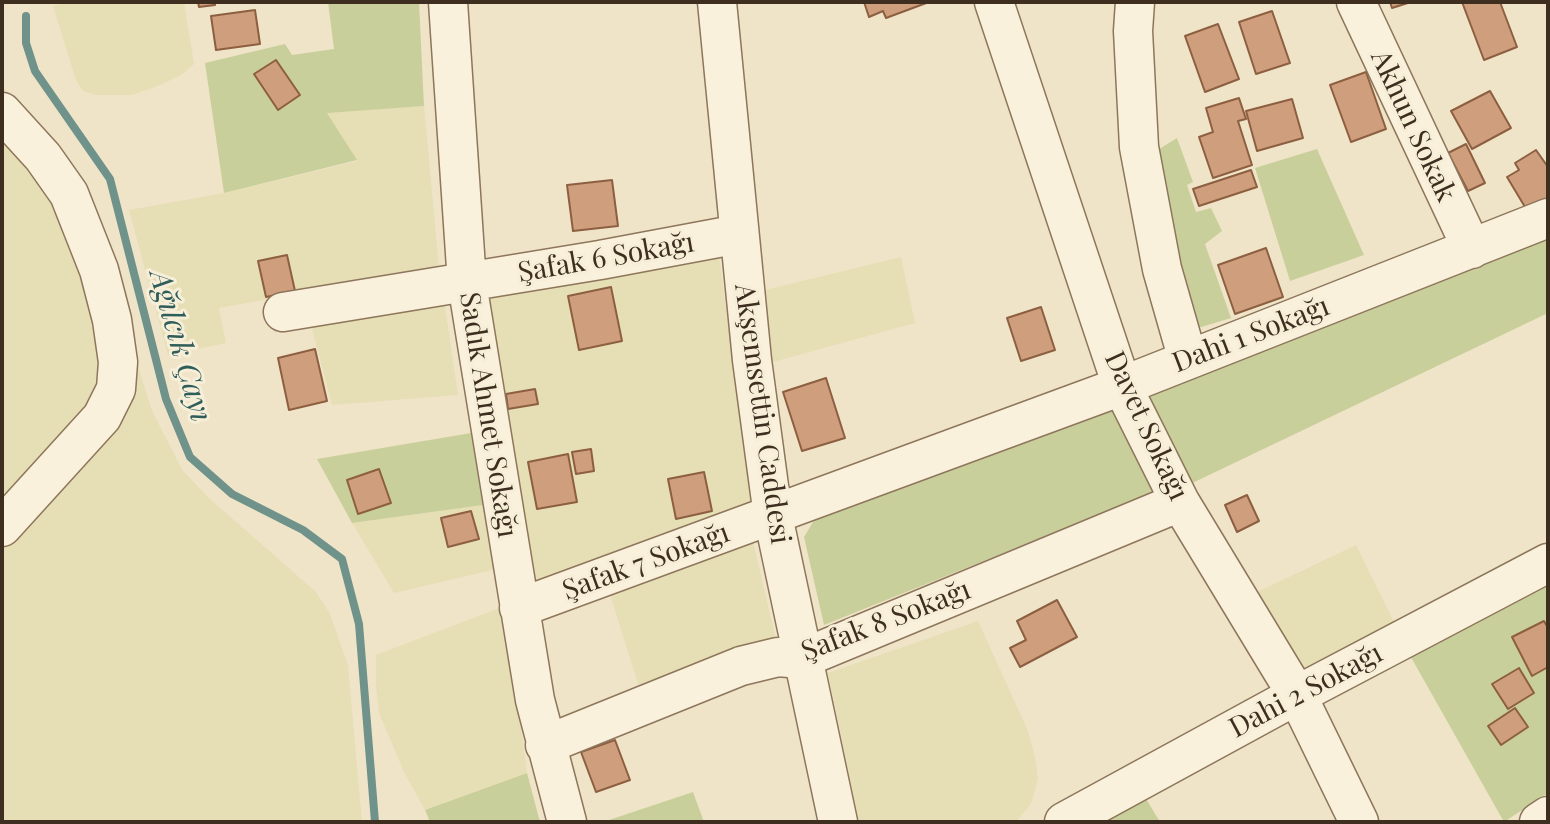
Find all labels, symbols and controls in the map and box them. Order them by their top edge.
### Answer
street label: Akhun Sokak [1363,45,1463,207]
street label: Şafak 6 Sokağı [515,226,697,290]
water label: Ağılcık Çayı [141,266,219,426]
street label: Akşemsettin Caddesi [727,282,797,546]
street label: Sadık Ahmet Sokağı [452,290,524,540]
street label: Dahi 1 Sokağı [1168,290,1334,380]
street label: Davet Sokağı [1097,346,1195,506]
street label: Şafak 7 Sokağı [558,516,734,608]
street label: Şafak 8 Sokağı [797,573,975,669]
street label: Dahi 2 Sokağı [1224,637,1388,745]

